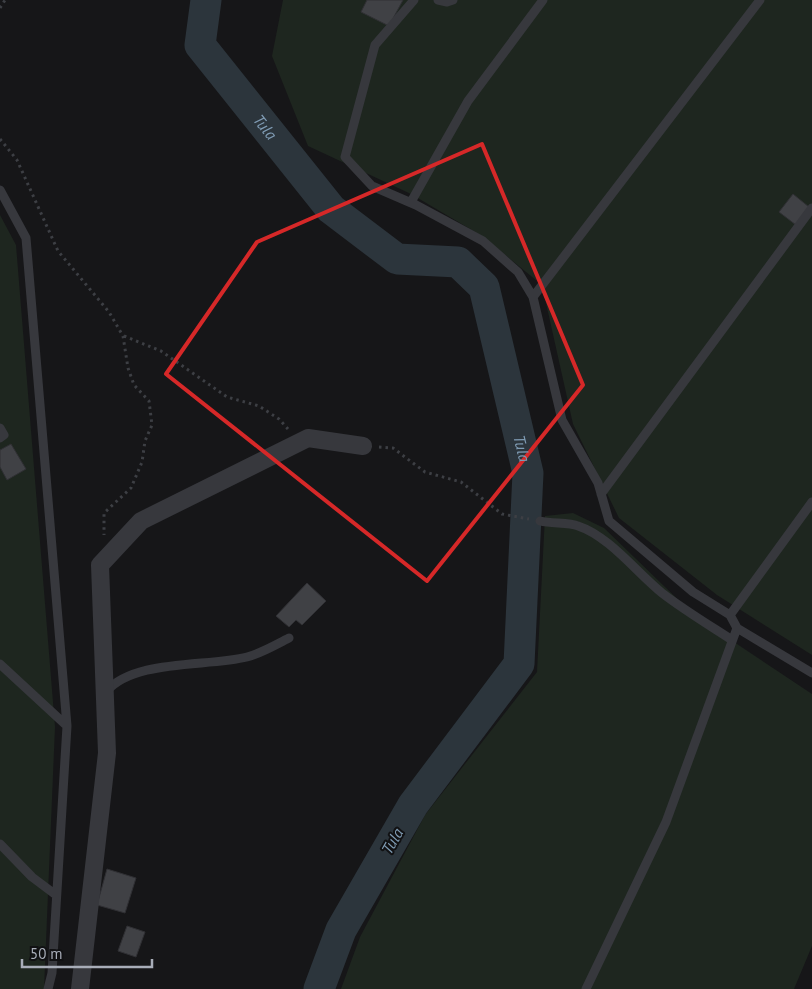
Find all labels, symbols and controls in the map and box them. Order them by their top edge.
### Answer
water label: Tula [249,110,282,144]
water label: Tula [509,433,535,464]
water label: Tula [377,824,408,858]
scale bar [22,936,152,968]
text: 50 m [30,944,63,963]

